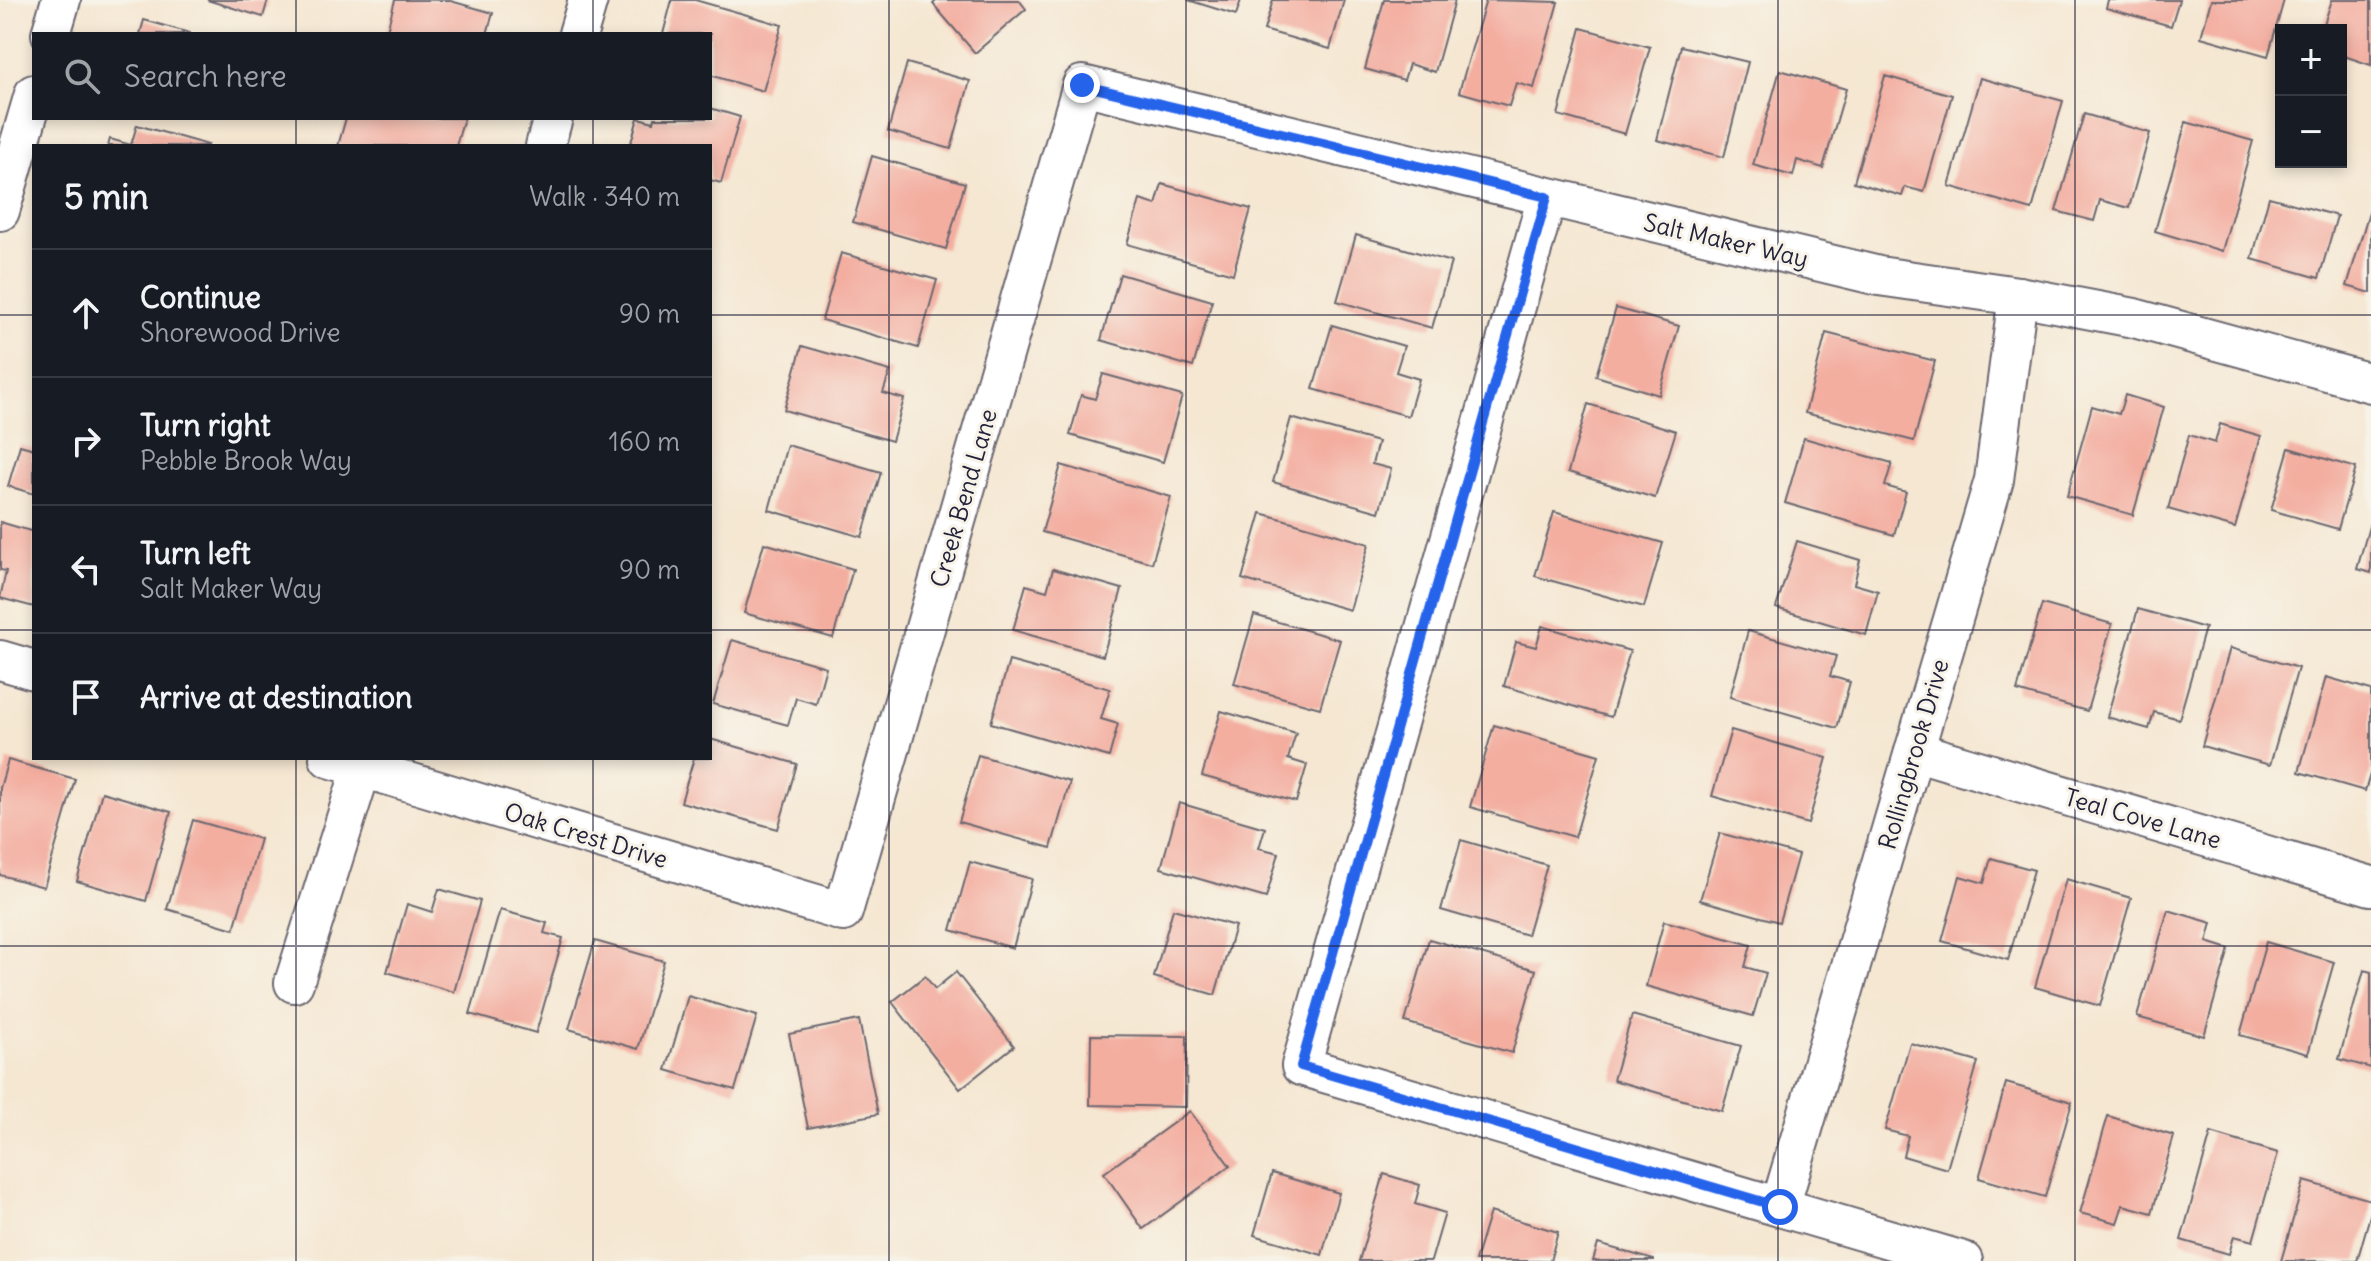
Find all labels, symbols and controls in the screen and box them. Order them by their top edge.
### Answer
map controls [2275,24,2347,168]
button: + [2275,24,2347,96]
search box [32,32,712,120]
icon: search [60,54,104,98]
text: Search here [124,57,287,95]
route end [1064,67,1100,103]
button: − [2275,96,2347,168]
text: 5 min [64,175,149,218]
text: Walk · 340 m [529,180,680,213]
street label: Salt Maker Way [1641,206,1811,274]
text: Continue [140,278,261,316]
icon: ahead [64,291,108,335]
text: 90 m [619,297,680,330]
text: Shorewood Drive [140,316,341,349]
street label: Creek Bend Lane [923,405,1003,591]
text: Turn right [140,406,271,444]
icon: right [64,419,108,463]
text: 160 m [609,425,680,458]
text: Pebble Brook Way [140,444,352,477]
text: Turn left [140,534,251,572]
icon: left [64,547,108,591]
text: 90 m [619,553,680,586]
text: Salt Maker Way [140,572,322,605]
street label: Rollingbrook Drive [1871,655,1955,853]
icon: arrive [64,675,108,719]
text: Arrive at destination [140,678,412,716]
street label: Teal Cove Lane [2061,781,2225,855]
street label: Oak Crest Drive [501,796,671,874]
route start [1762,1189,1798,1225]

